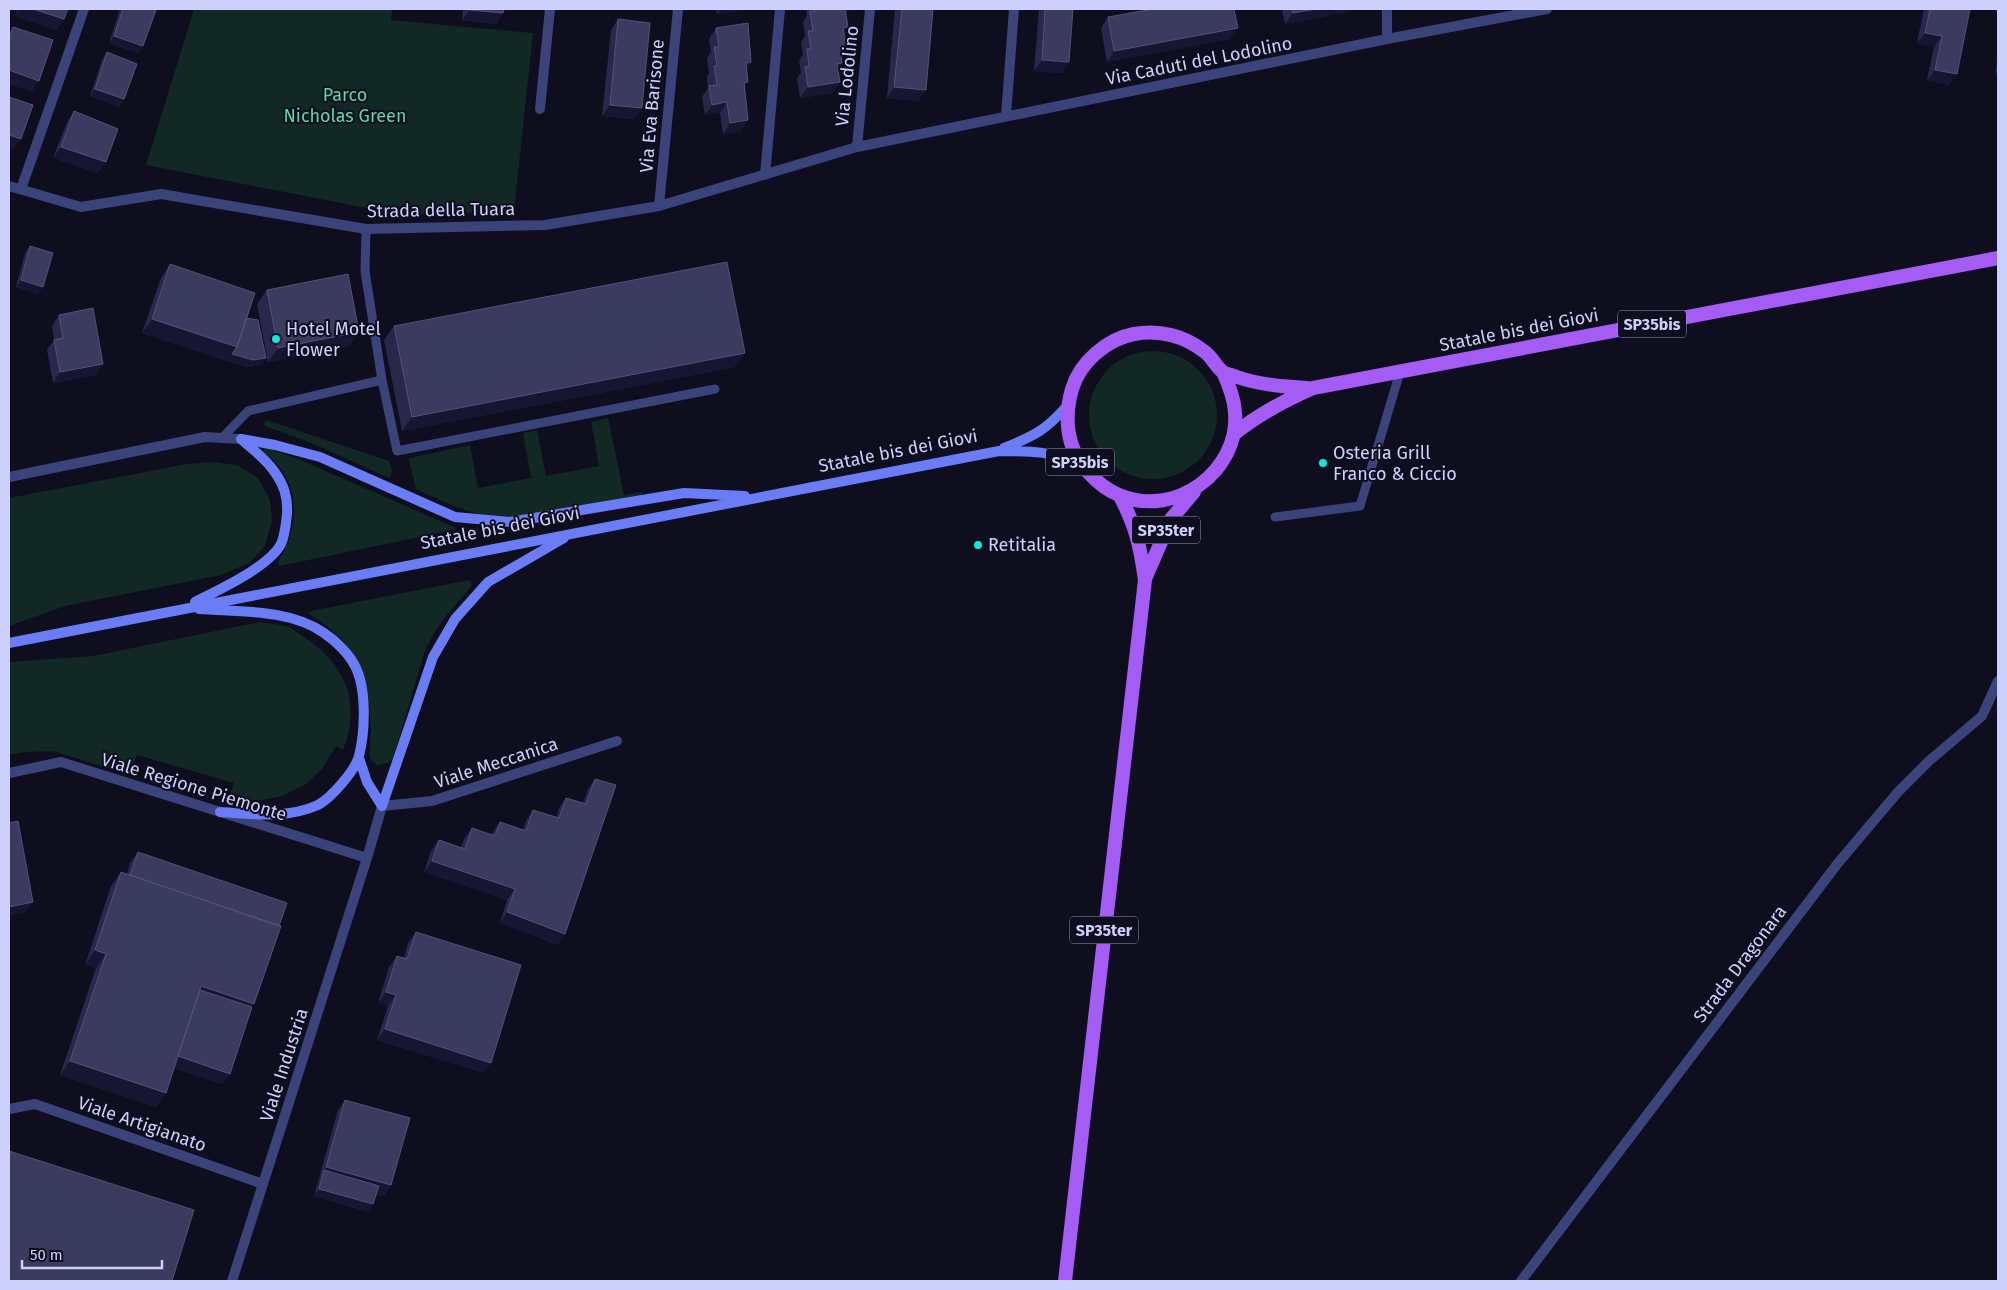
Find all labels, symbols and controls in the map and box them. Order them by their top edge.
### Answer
street label: Via Lodolino [831,24,863,128]
street label: Via Caduti del Lodolino [1104,32,1294,90]
street label: Via Eva Barisone [635,38,669,174]
park label: Parco Nicholas Green [284,84,406,127]
street label: Strada della Tuara [367,198,515,222]
street label: Statale bis dei Giovi [1437,304,1601,356]
road number: SP35bis [1618,310,1686,338]
place label: Hotel Motel Flower [286,318,381,361]
marker: Hotel Motel Flower [270,333,282,345]
street label: Statale bis dei Giovi [816,425,980,477]
place label: Osteria Grill Franco & Ciccio [1333,442,1457,485]
road number: SP35bis [1046,448,1114,476]
marker: Osteria Grill Franco & Ciccio [1317,457,1329,469]
street label: Statale bis dei Giovi [418,502,582,554]
road number: SP35ter [1132,516,1200,544]
place label: Retitalia [988,534,1056,556]
marker: Retitalia [972,539,984,551]
street label: Viale Meccanica [431,733,561,793]
street label: Viale Regione Piemonte [99,748,289,826]
street label: Strada Dragonara [1689,901,1791,1027]
road number: SP35ter [1070,916,1138,944]
street label: Viale Industria [255,1005,313,1125]
street label: Viale Artigianato [75,1092,209,1156]
scale bar [22,1238,162,1270]
text: 50 m [30,1246,63,1264]

